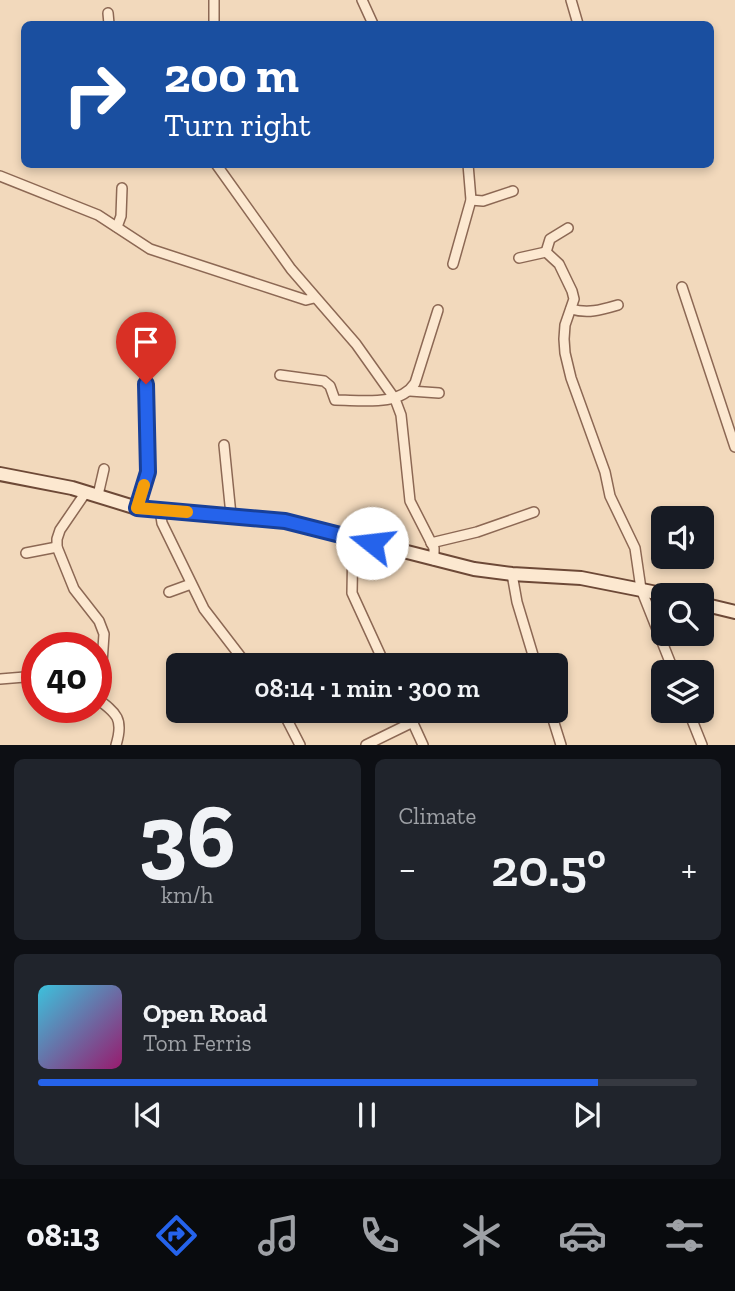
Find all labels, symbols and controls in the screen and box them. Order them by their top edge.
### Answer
text: 200 m [164,46,299,105]
icon: right [49,49,140,140]
text: Turn right [164,106,311,144]
pin [116,312,176,384]
icon: arrive [127,323,165,361]
position arrow [335,506,409,580]
map controls [651,506,714,723]
button: sound [651,506,714,569]
button: search [651,583,714,646]
speed limit sign: 40 [21,632,112,723]
button: layers [651,660,714,723]
text: 08:14 · 1 min · 300 m [254,672,480,704]
text: 36 [139,781,236,890]
text: Climate [399,802,476,830]
text: 20.5° [491,837,606,899]
text: − [399,846,416,892]
text: + [681,846,697,892]
text: km/h [161,881,214,909]
text: Open Road [143,997,267,1029]
text: Tom Ferris [143,1029,252,1057]
icon: previous [129,1096,167,1134]
icon: pause [348,1096,386,1134]
icon: next [568,1096,606,1134]
icon: directions [152,1211,201,1260]
icon: music [254,1211,303,1260]
icon: phone [355,1211,404,1260]
icon: climate [457,1211,506,1260]
icon: car [558,1211,607,1260]
icon: filters [660,1211,709,1260]
text: 08:13 [26,1216,100,1254]

